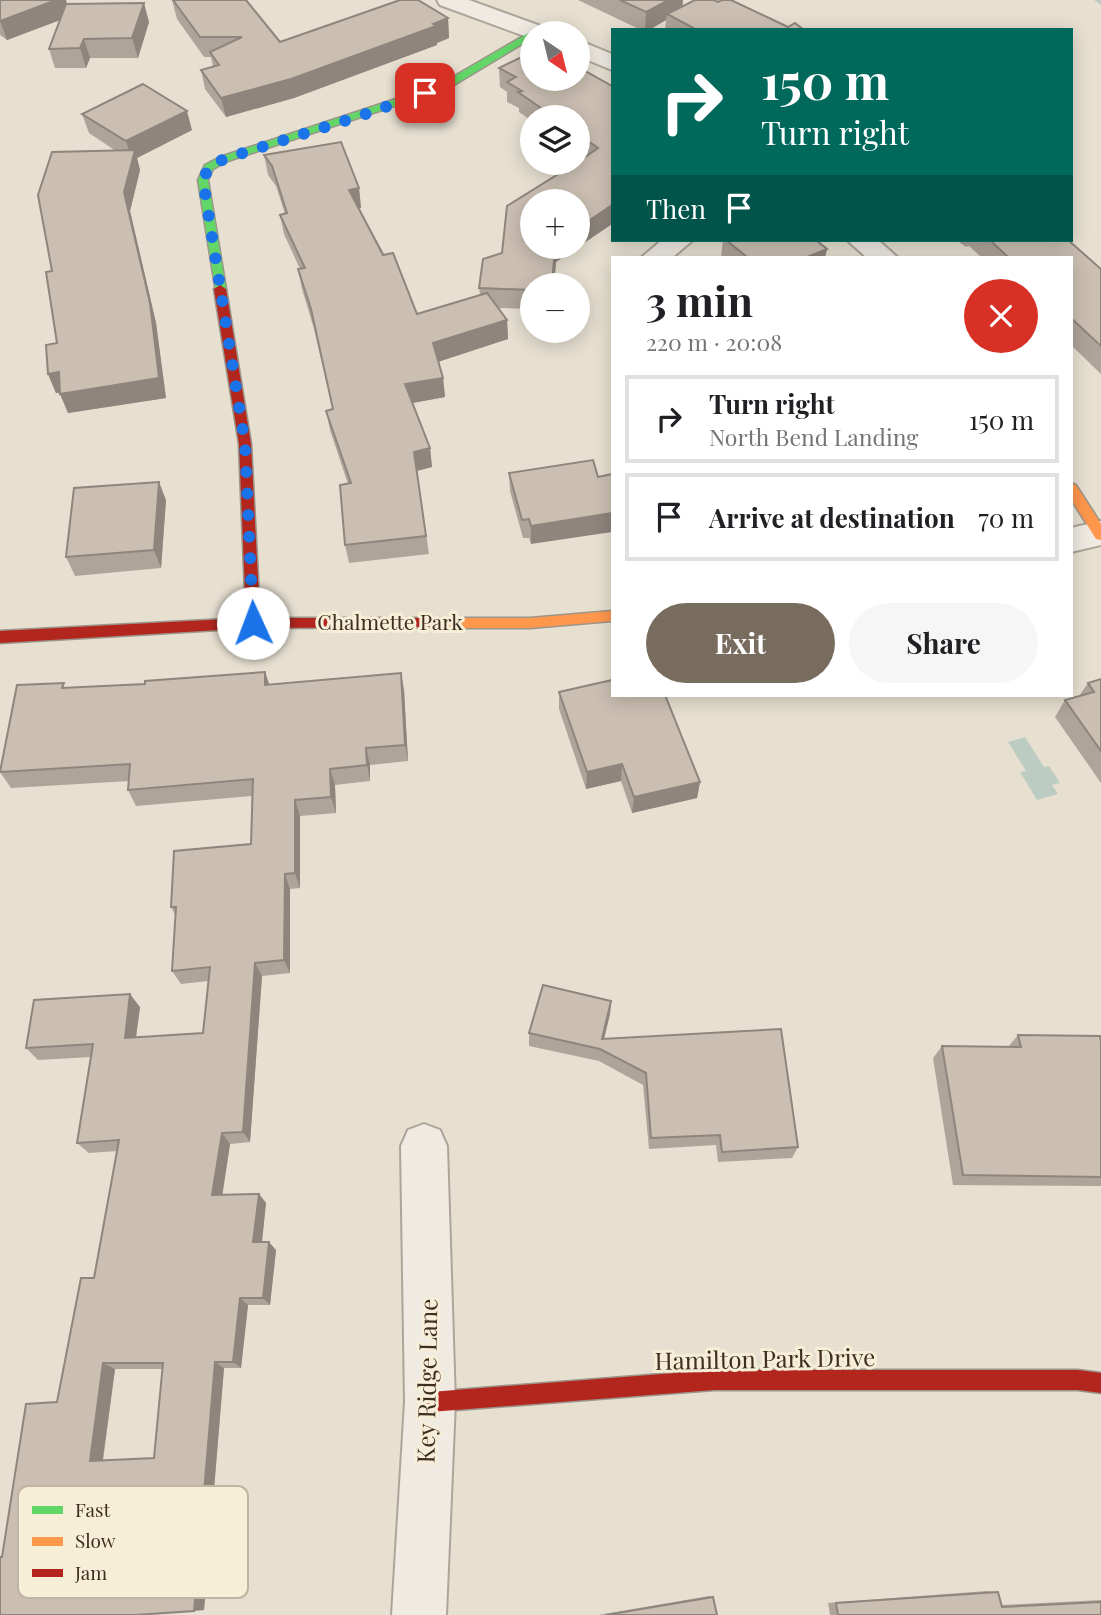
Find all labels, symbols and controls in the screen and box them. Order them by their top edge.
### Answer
north arrow [520,21,590,91]
map controls [520,21,590,343]
text: 150 m [761,47,889,112]
icon: right [646,56,737,147]
pin [395,63,455,123]
icon: arrive [406,74,444,112]
button: layers [520,105,590,175]
text: Turn right [761,110,909,153]
button: + [520,189,590,259]
icon: arrive [720,189,758,227]
text: Then [646,191,706,226]
text: 3 min [646,272,753,328]
button: − [520,273,590,343]
button: close [964,279,1038,353]
text: 220 m · 20:08 [646,326,782,357]
text: Turn right [709,386,835,421]
icon: right [650,400,688,438]
text: 150 m [969,402,1034,437]
text: North Bend Landing [709,421,918,452]
icon: arrive [650,498,688,536]
text: Arrive at destination [709,500,955,535]
text: 70 m [978,500,1034,535]
position arrow [216,586,290,660]
button: Exit [646,603,835,683]
button: Share [849,603,1038,683]
street label: Chalmette Park [317,607,463,635]
street label: Key Ridge Lane [409,1298,443,1464]
street label: Hamilton Park Drive [654,1340,876,1376]
legend [18,1486,248,1598]
text: Fast [75,1496,111,1522]
text: Slow [75,1527,116,1553]
text: Jam [74,1559,107,1585]

